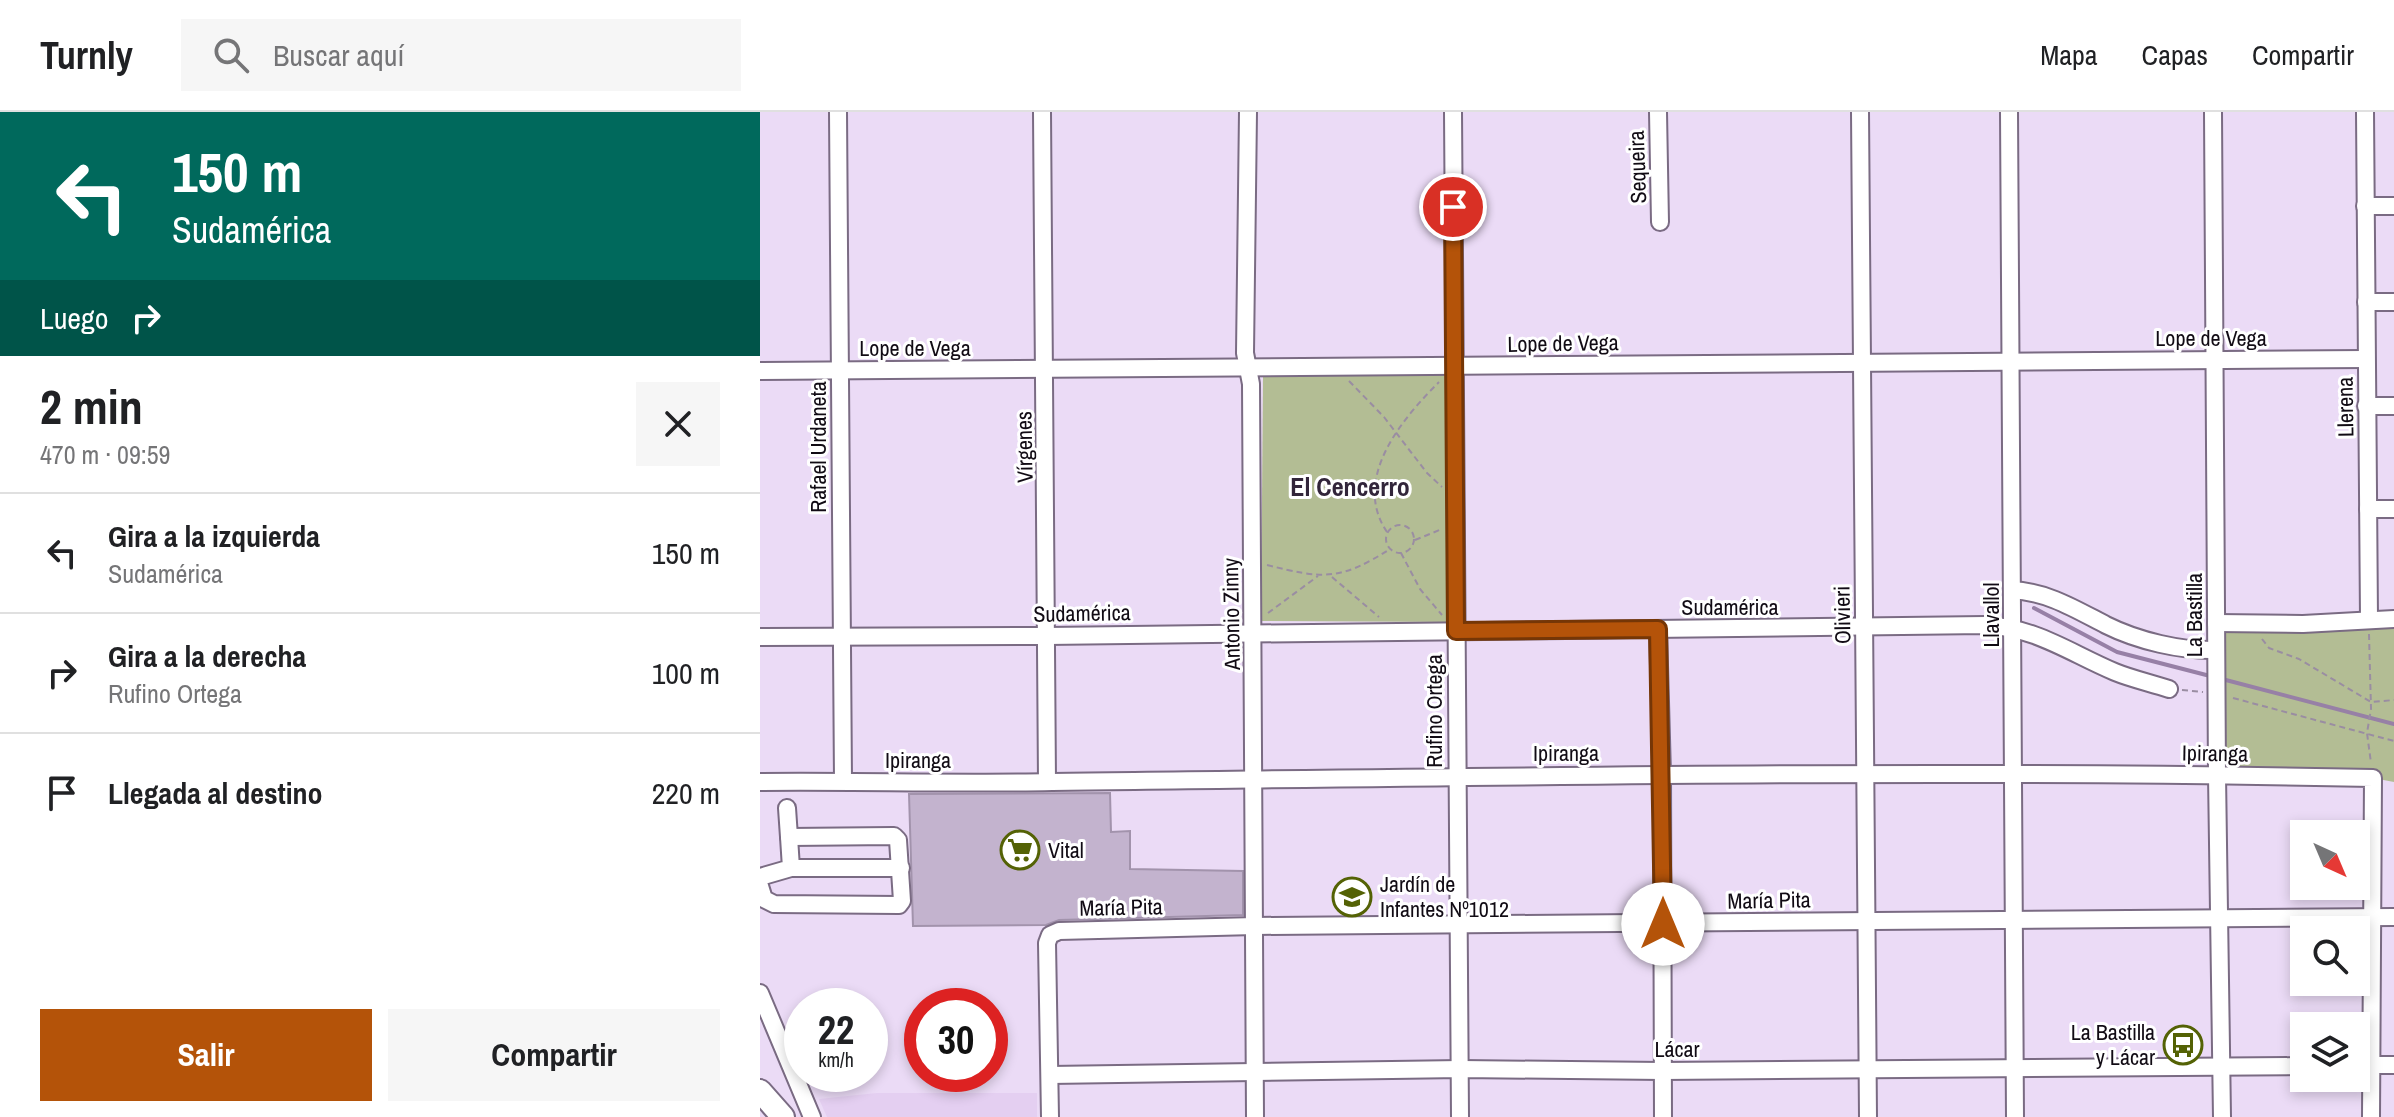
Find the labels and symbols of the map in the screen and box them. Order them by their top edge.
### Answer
street label: Sequeira [1621,130,1653,204]
pin [1419,173,1487,241]
street label: Lope de Vega [2155,323,2267,353]
street label: Lope de Vega [1507,327,1619,359]
street label: Lope de Vega [859,333,971,363]
street label: Llerena [2329,377,2361,437]
street label: Rafael Urdaneta [803,381,833,513]
street label: Vírgenes [1008,411,1040,483]
district label: El Cencerro [1290,469,1410,504]
street label: Antonio Zinny [1215,558,1247,671]
street label: La Bastilla [2179,573,2209,657]
street label: Llavallol [1976,582,2006,648]
street label: Olivieri [1826,586,1858,644]
street label: Sudamérica [1681,592,1779,622]
street label: Sudamérica [1033,597,1131,629]
street label: Rufino Ortega [1419,654,1449,768]
street label: Ipiranga [2182,737,2248,769]
street label: Ipiranga [1533,738,1599,768]
street label: Ipiranga [885,745,951,775]
north arrow [2290,820,2370,900]
supermarket icon: Vital [999,829,1041,871]
place label: Vital [1048,835,1084,865]
place label: Jardín de Infantes Nº1012 [1380,869,1509,924]
school or university icon: Jardín de Infantes Nº1012 [1331,876,1373,918]
position arrow [1621,882,1705,966]
street label: María Pita [1727,884,1811,916]
street label: María Pita [1079,891,1163,923]
speed limit sign: 30 [904,988,1008,1092]
place label: La Bastilla y Lácar [2071,1017,2155,1072]
bus stop icon: La Bastilla y Lácar [2162,1024,2204,1066]
street label: Lácar [1654,1034,1700,1064]

